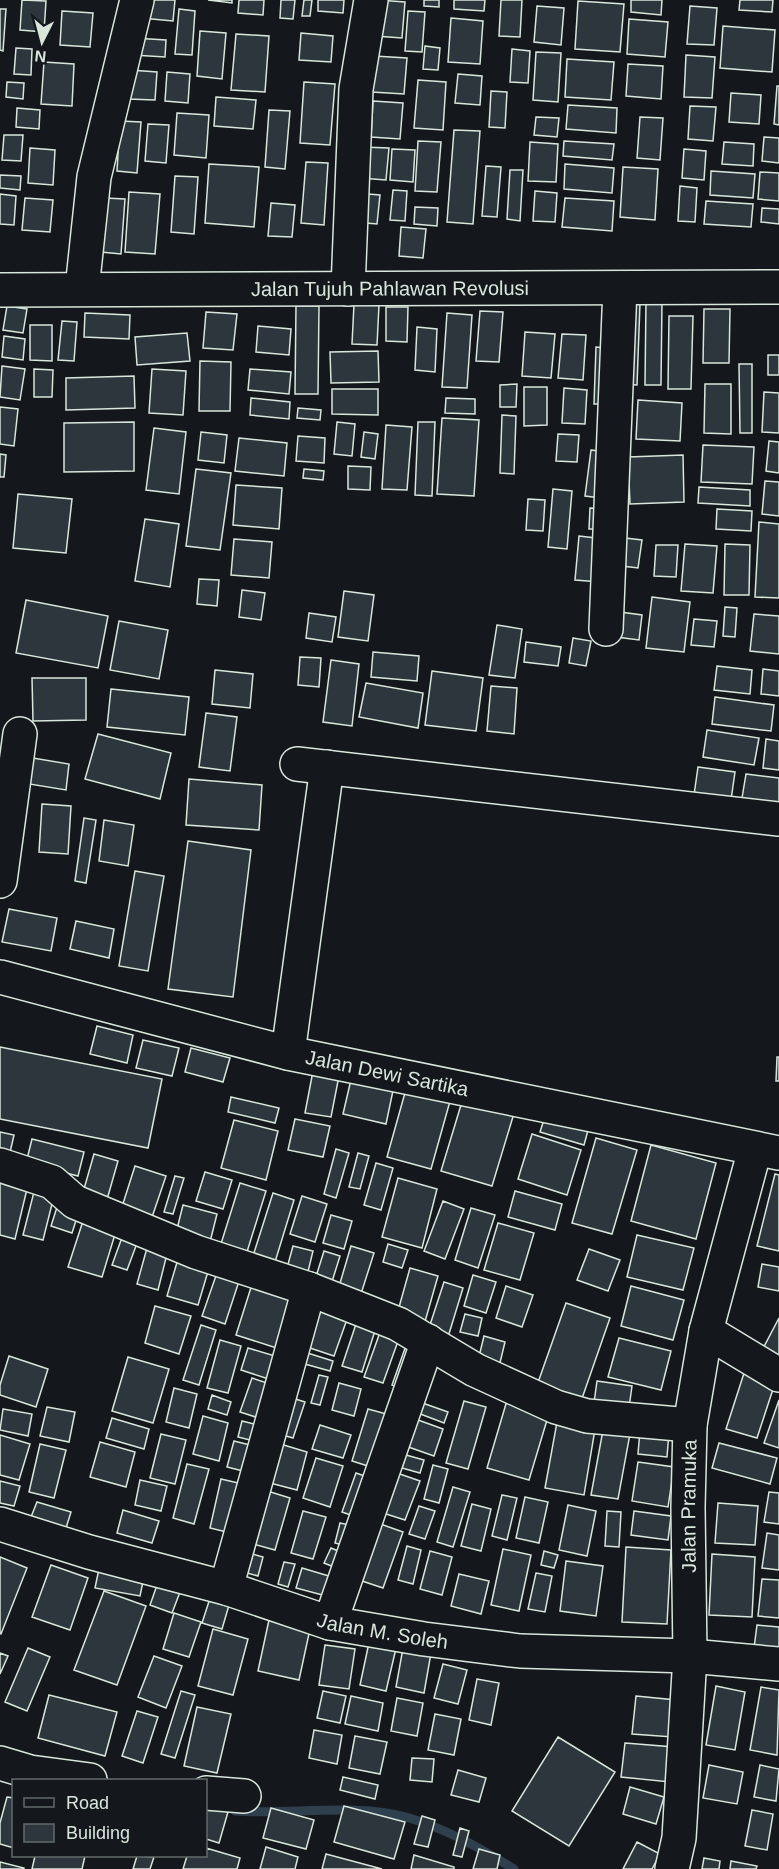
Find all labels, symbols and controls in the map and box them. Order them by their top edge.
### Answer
north arrow [12,12,72,72]
text: N [34,47,47,65]
street label: Jalan Tujuh Pahlawan Revolusi [251,277,529,300]
street label: Jalan Dewi Sartika [304,1046,471,1101]
street label: Jalan Pramuka [677,1438,701,1573]
street label: Jalan M. Soleh [314,1608,449,1653]
legend [12,1779,207,1857]
text: Road [66,1793,109,1813]
text: Building [66,1823,130,1843]

